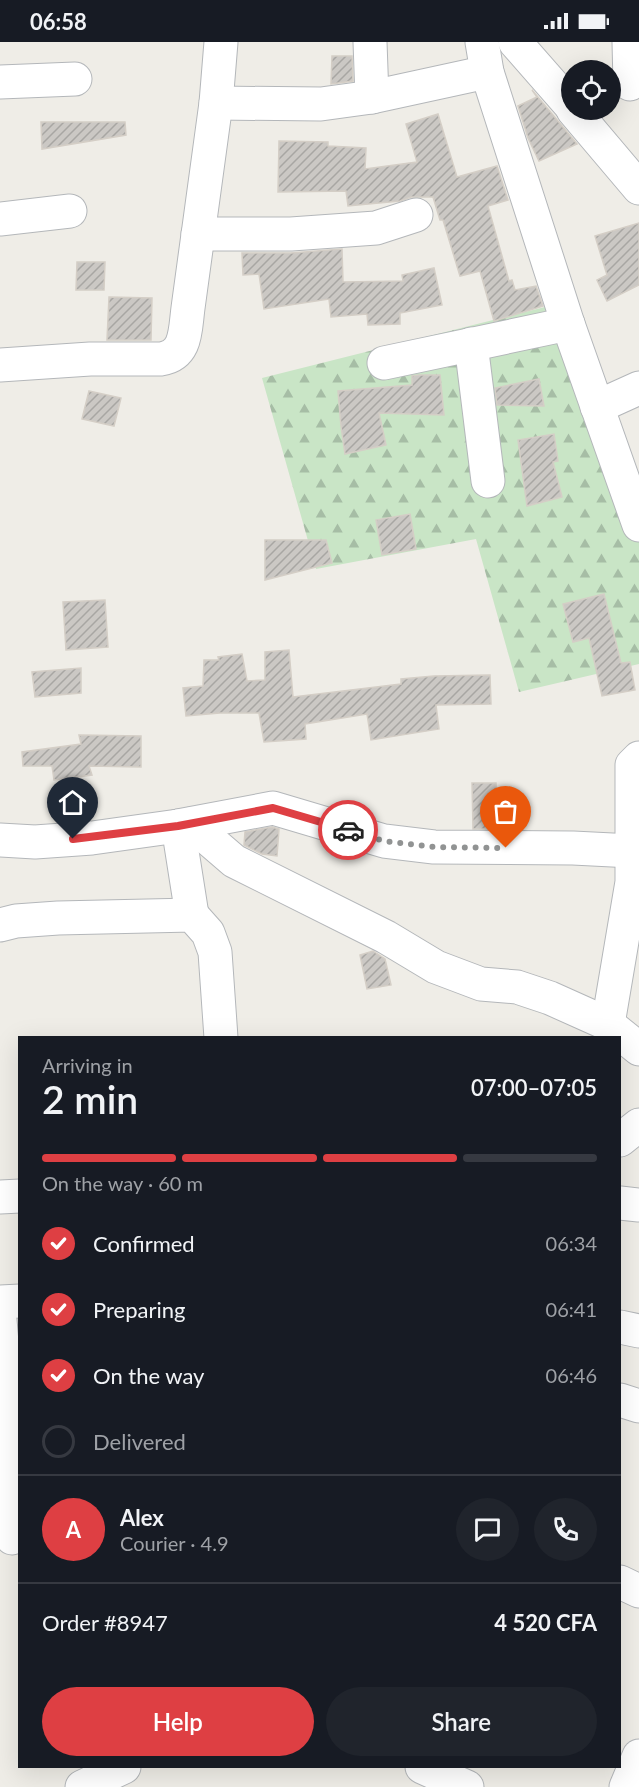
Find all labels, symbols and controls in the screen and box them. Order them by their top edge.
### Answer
text: 06:58 [30,8,87,35]
map controls [561,60,621,120]
button: locate [561,60,621,120]
pin [47,777,98,839]
icon: home [56,786,89,819]
pin [480,786,531,848]
icon: bag [489,795,522,828]
courier [318,800,378,860]
icon: car [332,814,365,847]
text: Arriving in [42,1053,133,1077]
text: 07:00–07:05 [471,1074,597,1101]
text: 2 min [42,1076,138,1122]
text: On the way · 60 m [42,1171,203,1195]
icon: check [42,1227,75,1260]
text: Confirmed [93,1230,195,1257]
text: 06:34 [546,1231,597,1255]
icon: check [42,1293,75,1326]
text: Preparing [93,1296,185,1323]
text: 06:41 [546,1297,597,1321]
icon: check [42,1359,75,1392]
text: On the way [93,1362,204,1389]
text: 06:46 [546,1363,597,1387]
text: Delivered [93,1428,186,1455]
button: chat [456,1498,519,1561]
button: phone [534,1498,597,1561]
text: Alex [120,1504,164,1531]
text: A [66,1516,81,1543]
text: Courier · 4.9 [120,1531,229,1555]
text: Order #8947 [42,1609,168,1636]
text: 4 520 CFA [494,1609,597,1636]
button: Help [42,1687,314,1756]
button: Share [326,1687,597,1756]

